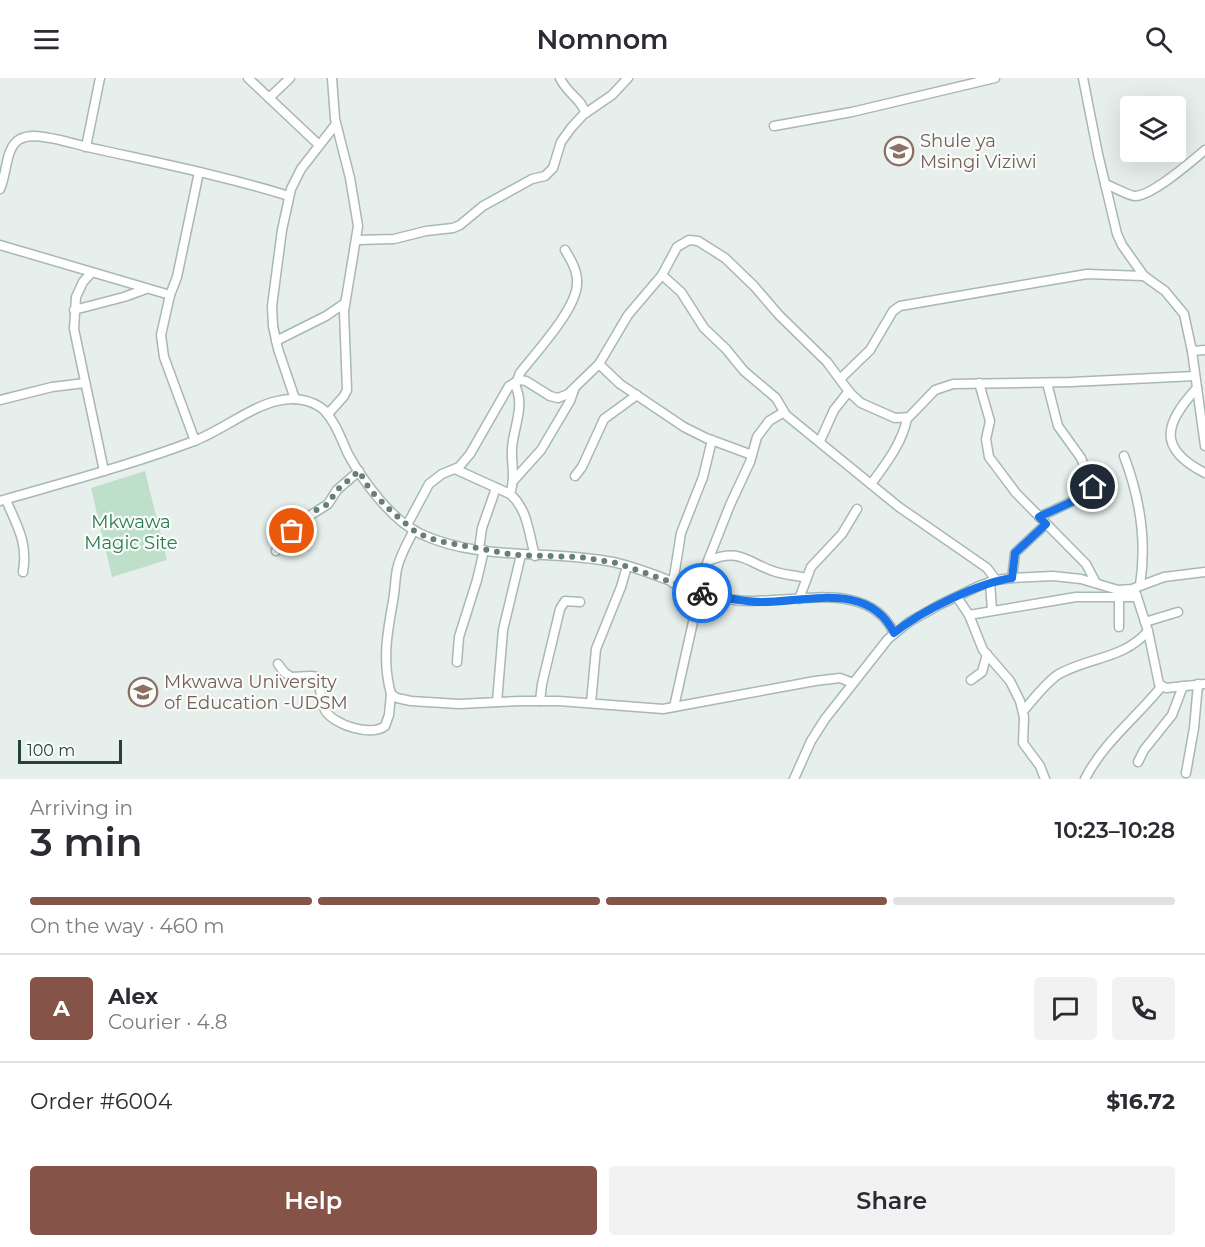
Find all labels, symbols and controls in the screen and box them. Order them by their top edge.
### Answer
icon: menu [30,23,63,56]
text: Nomnom [536,23,669,56]
icon: search [1142,23,1175,56]
map controls [1120,96,1186,162]
button: layers [1120,96,1186,162]
place label: Shule ya Msingi Viziwi [920,130,1037,173]
school or university icon: Shule ya Msingi Viziwi [883,135,915,167]
pin [1067,461,1118,512]
icon: home [1076,470,1109,503]
pin [266,505,317,556]
park label: Mkwawa Magic Site [84,511,178,554]
icon: bag [275,514,308,547]
courier [672,563,732,623]
icon: bike [686,577,719,610]
place label: Mkwawa University of Education -UDSM [164,671,348,714]
school or university icon: Mkwawa University of Education -UDSM [127,676,159,708]
scale bar [18,737,122,764]
text: 100 m [27,741,75,760]
text: Arriving in [30,796,133,820]
text: 10:23–10:28 [1055,817,1175,844]
text: 3 min [30,818,143,866]
text: On the way · 460 m [30,914,225,938]
button: chat [1034,977,1097,1040]
button: phone [1112,977,1175,1040]
text: Alex [108,983,158,1010]
text: A [53,995,70,1022]
text: Courier · 4.8 [108,1010,227,1034]
text: Order #6004 [30,1088,172,1115]
text: $16.72 [1106,1088,1175,1115]
button: Help [30,1166,597,1235]
button: Share [609,1166,1175,1235]

